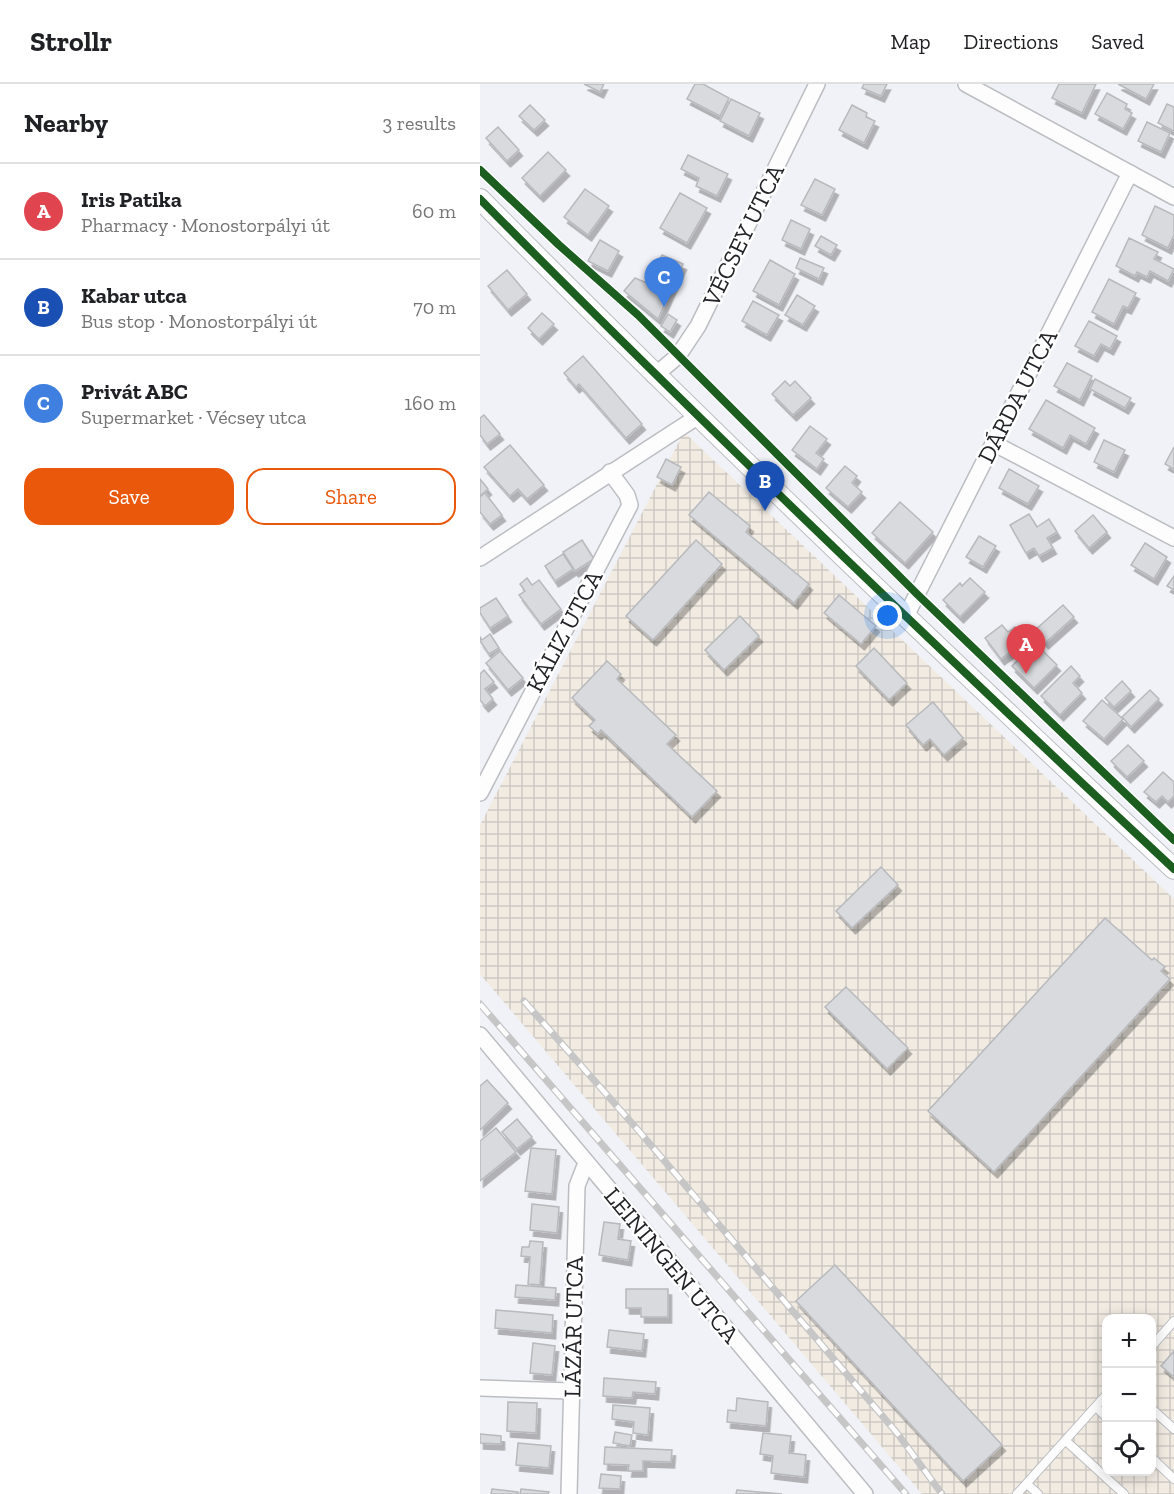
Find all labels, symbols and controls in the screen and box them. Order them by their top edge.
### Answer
text: Strollr [30,25,112,58]
text: Map [891,29,931,54]
text: Directions [964,29,1058,54]
text: Saved [1091,29,1144,54]
text: Nearby [24,107,108,139]
text: 3 results [382,111,456,135]
street label: VÉCSEY UTCA [696,159,790,312]
text: Iris Patika [81,186,182,213]
text: A [37,199,50,223]
text: 60 m [412,199,456,223]
text: Pharmacy · Monostorpályi út [81,213,330,237]
pin: C [644,258,684,307]
text: Kabar utca [81,282,187,309]
text: B [37,295,50,319]
text: 70 m [413,295,456,319]
text: Bus stop · Monostorpályi út [81,309,317,333]
street label: DÁRDA UTCA [971,324,1063,468]
text: Privát ABC [81,378,188,405]
text: C [37,391,50,415]
text: 160 m [404,391,456,415]
text: Supermarket · Vécsey utca [81,405,306,429]
pin: B [746,462,784,511]
button: Save [24,468,234,525]
button: Share [246,468,456,525]
street label: KÁLIZ UTCA [520,565,608,697]
your location [873,601,902,630]
pin: A [1006,624,1046,674]
street label: LEININGEN UTCA [598,1181,746,1349]
street label: LÁZÁR UTCA [557,1256,589,1398]
map controls [1102,1314,1156,1476]
button: + [1102,1314,1156,1368]
button: − [1102,1368,1156,1422]
button: locate [1102,1422,1156,1476]

